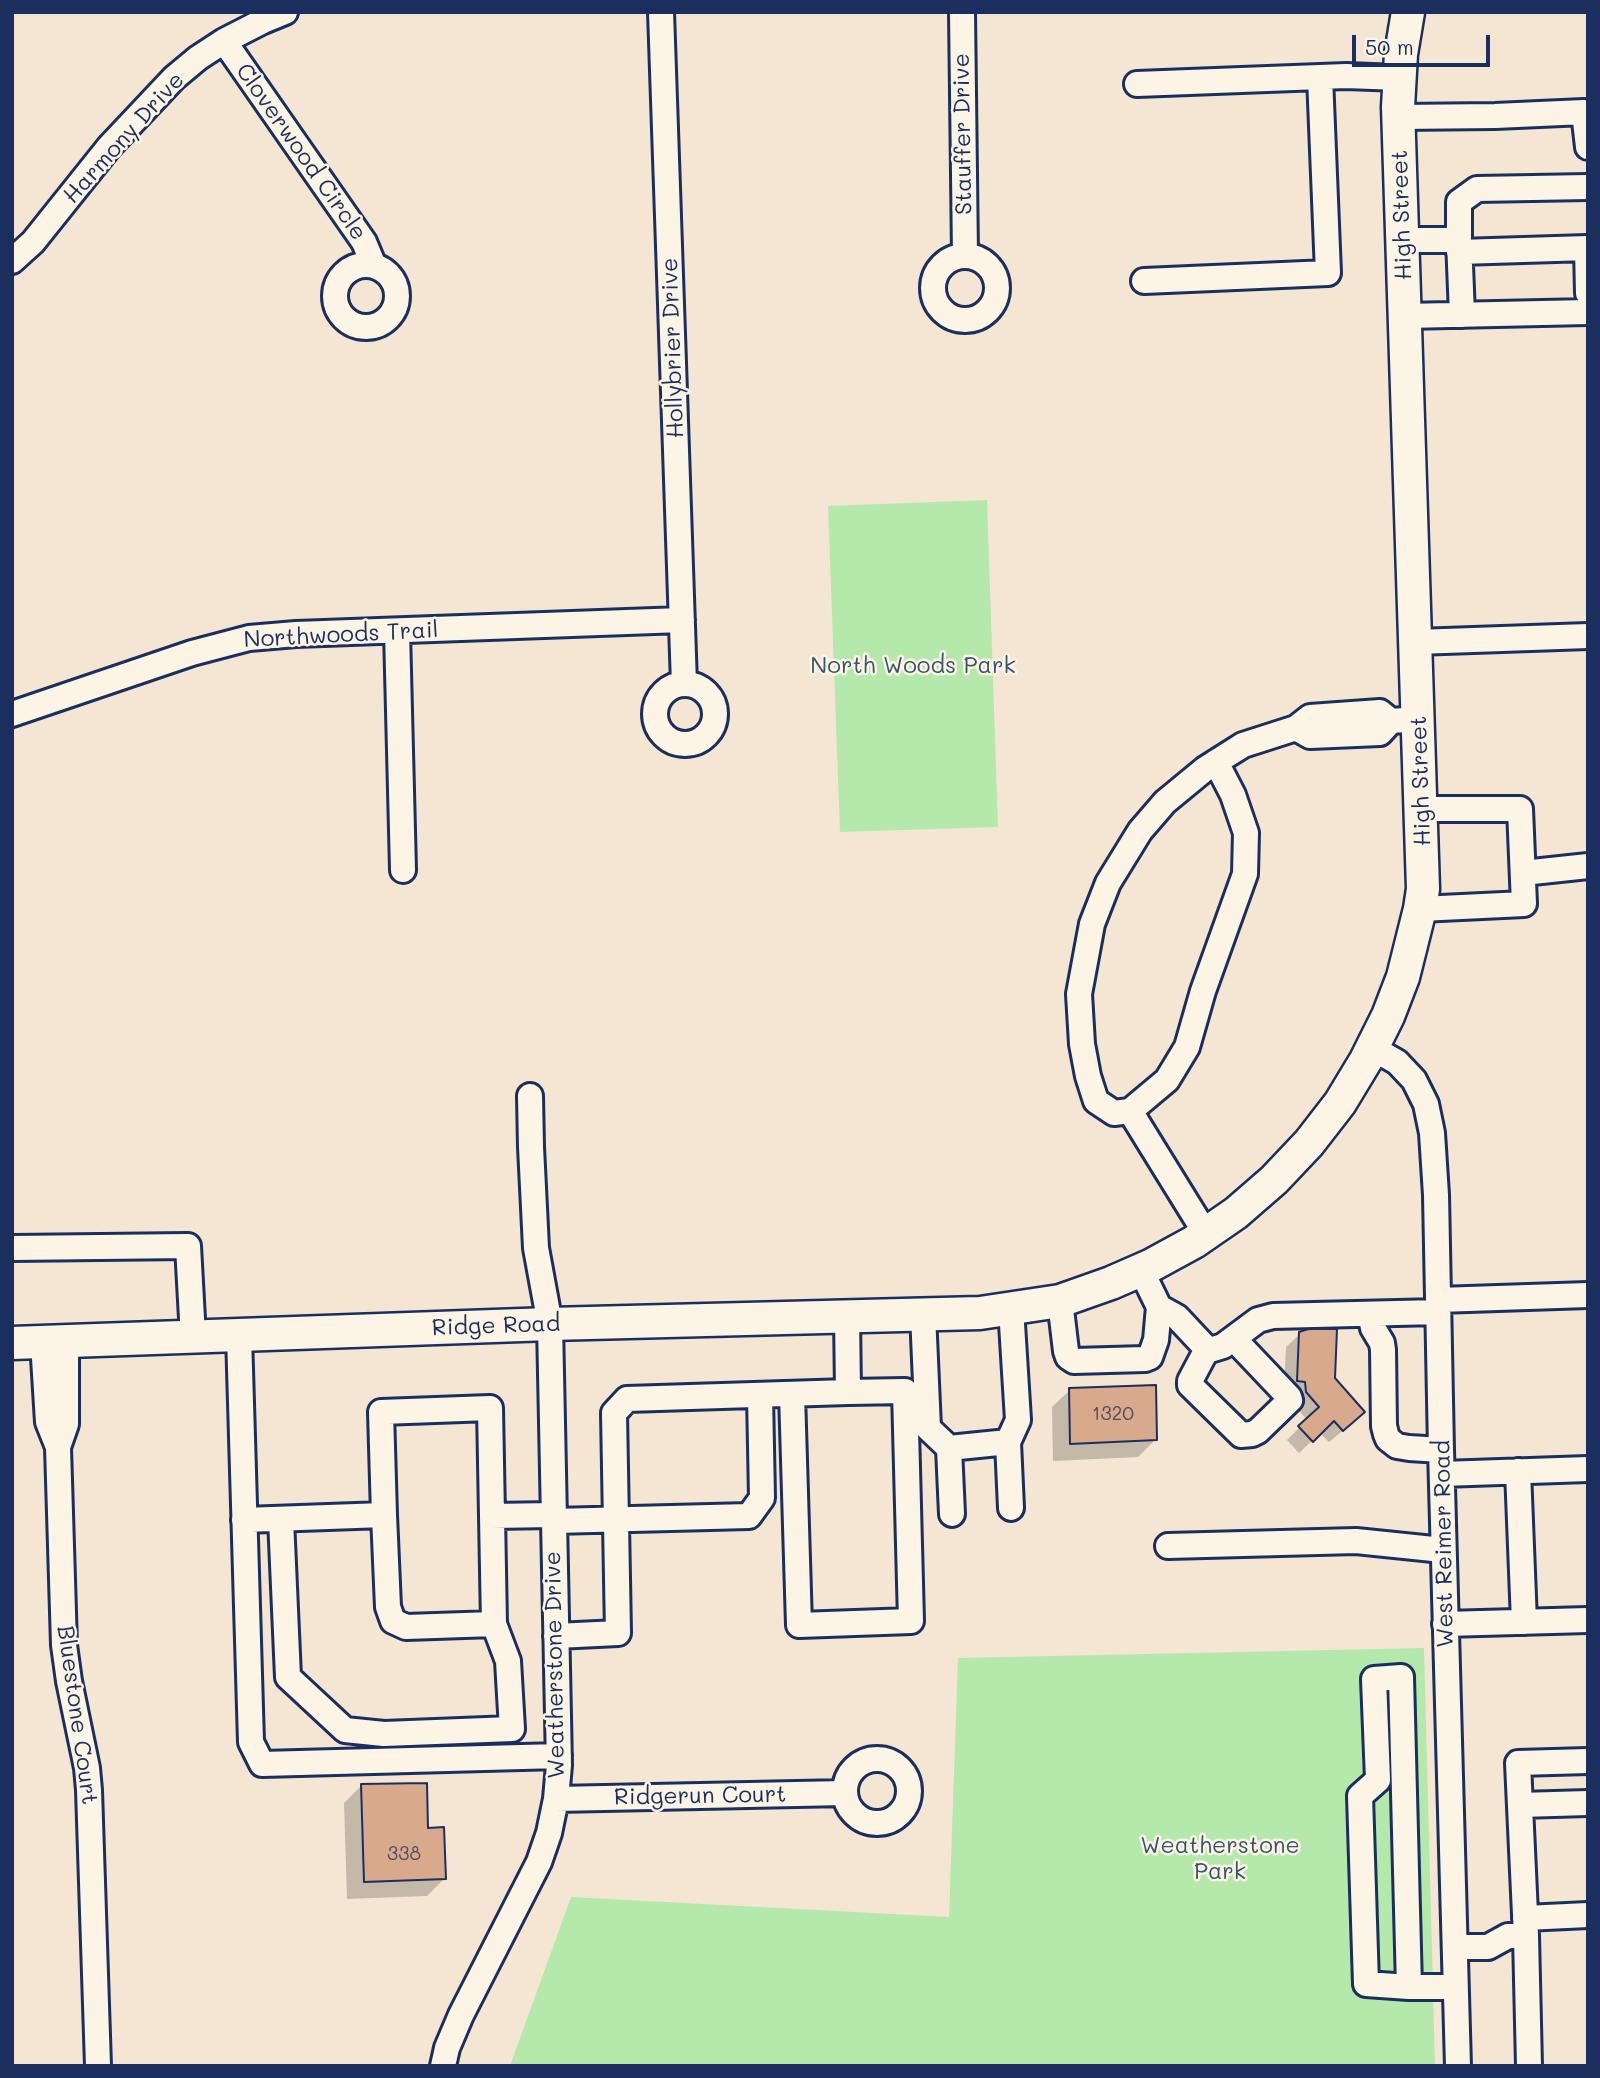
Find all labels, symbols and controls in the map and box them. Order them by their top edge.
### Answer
scale bar [1355,21,1493,65]
text: 50 m [1365,33,1414,60]
street label: Stauffer Drive [948,53,978,215]
street label: Cloverwood Circle [230,58,372,246]
street label: Harmony Drive [58,67,190,209]
street label: High Street [1386,149,1418,281]
street label: Hollybrier Drive [656,257,690,439]
street label: Northwoods Trail [243,616,439,654]
park label: North Woods Park [810,652,1016,680]
street label: High Street [1405,715,1437,847]
street label: Ridge Road [431,1310,561,1342]
house number: 1320 [1092,1403,1134,1425]
street label: West Reimer Road [1428,1440,1460,1648]
street label: Weatherstone Drive [539,1551,571,1779]
street label: Bluestone Court [51,1624,103,1806]
street label: Ridgerun Court [614,1781,786,1811]
park label: Weatherstone Park [1140,1832,1300,1886]
house number: 338 [387,1843,421,1865]

